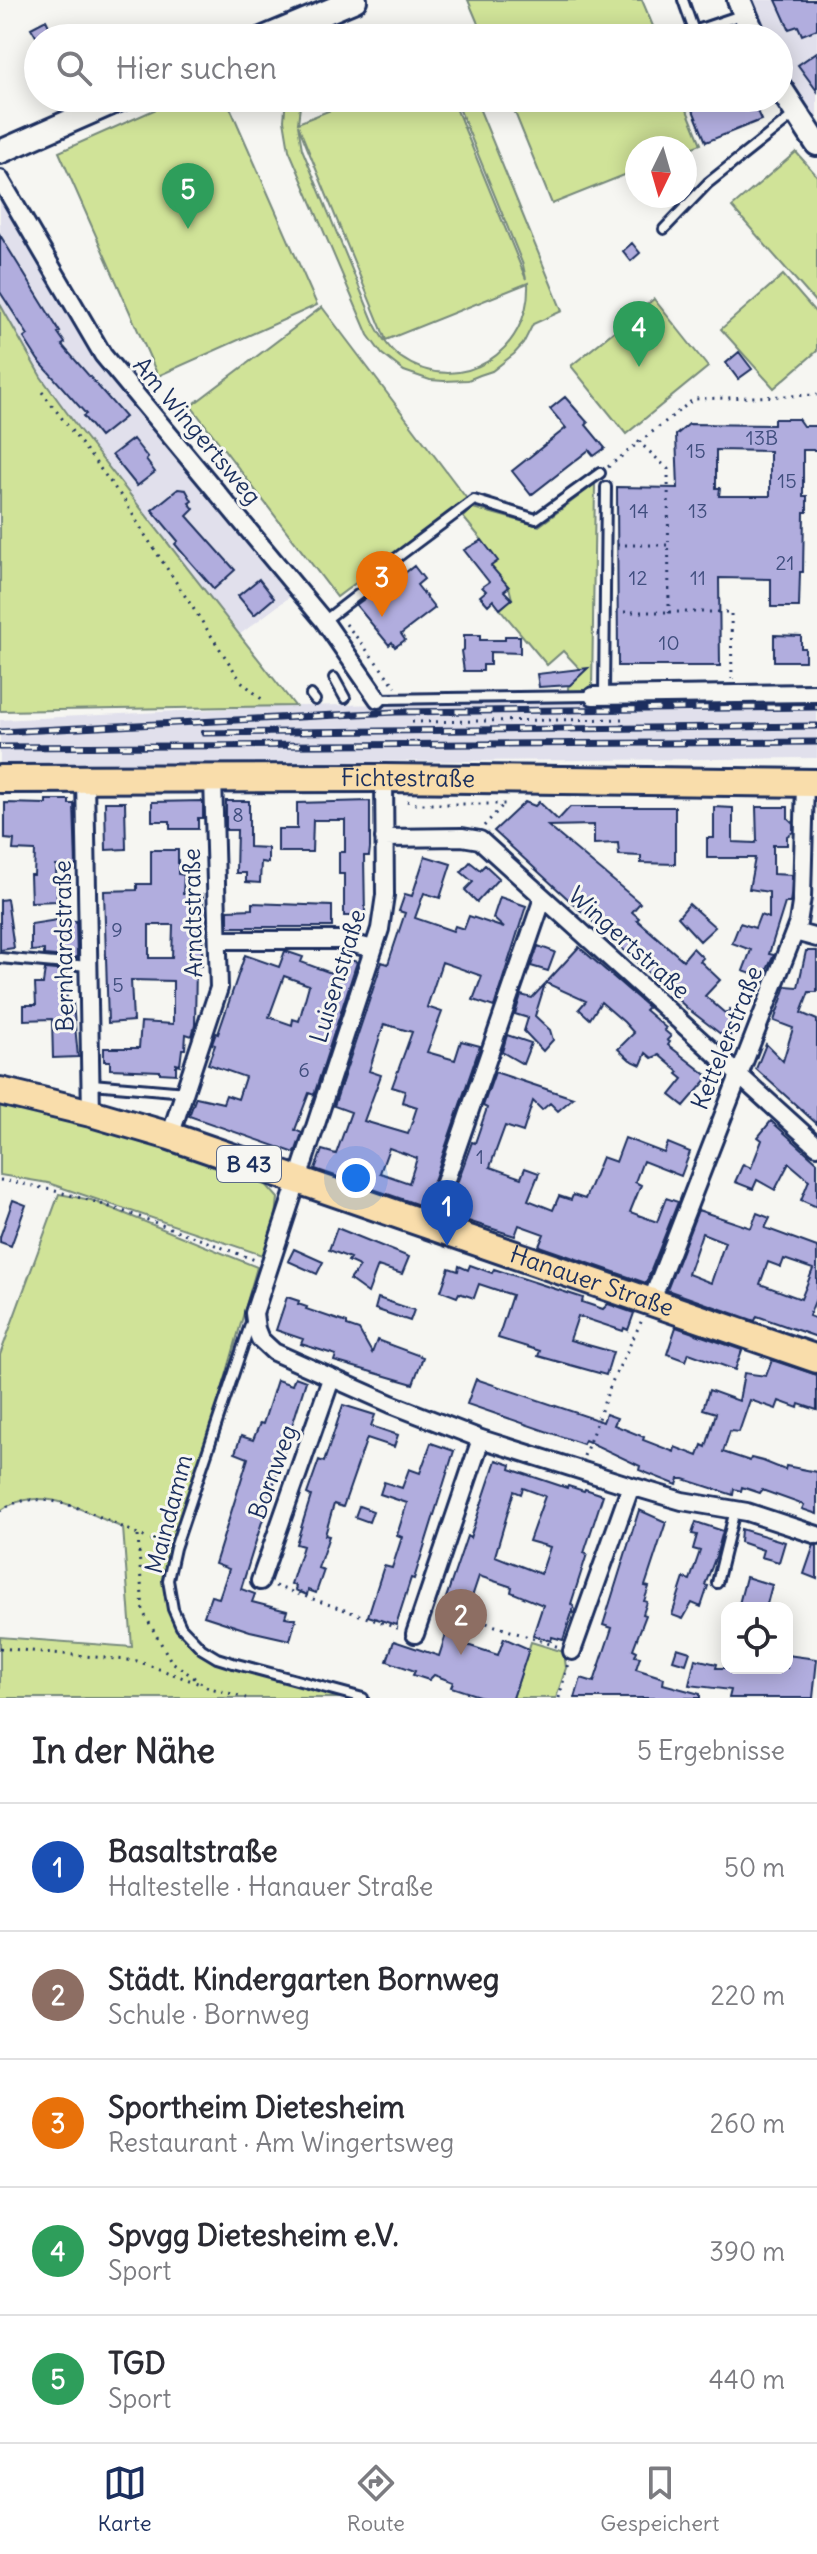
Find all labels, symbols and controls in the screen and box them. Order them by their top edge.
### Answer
search box [24,24,793,112]
icon: search [52,46,96,90]
text: Hier suchen [116,49,277,87]
north arrow [625,136,697,208]
pin: 5 [162,163,214,229]
pin: 4 [613,301,665,367]
street label: Am Wingertsweg [127,350,268,510]
house number: 13B [746,425,778,450]
house number: 15 [686,438,706,463]
house number: 15 [777,468,797,493]
house number: 14 [629,498,649,523]
house number: 13 [688,498,708,523]
house number: 21 [776,550,794,575]
pin: 3 [356,551,408,617]
house number: 12 [629,565,647,590]
house number: 11 [690,565,706,590]
house number: 10 [658,630,680,655]
street label: Fichtestraße [341,762,475,793]
house number: 8 [232,802,244,827]
street label: Arndtstraße [176,848,208,978]
street label: Bernhardstraße [47,860,79,1032]
street label: Wingertstraße [563,880,697,1005]
street label: Luisenstraße [303,905,372,1046]
house number: 9 [111,917,123,942]
street label: Kettelerstraße [684,961,769,1114]
house number: 5 [112,972,124,997]
house number: 6 [298,1057,310,1082]
house number: 1 [476,1144,484,1169]
road number: B 43 [217,1146,281,1182]
your location [336,1158,376,1198]
pin: 1 [421,1180,473,1246]
street label: Hanauer Straße [506,1238,678,1322]
street label: Bornweg [241,1421,303,1523]
street label: Maindamm [138,1451,198,1577]
pin: 2 [435,1589,487,1655]
map controls [721,1602,793,1674]
button: locate [721,1602,793,1674]
text: In der Nähe [32,1729,215,1772]
text: 5 Ergebnisse [637,1734,785,1767]
text: Basaltstraße [108,1832,278,1870]
text: 1 [53,1851,63,1884]
text: 50 m [724,1851,785,1884]
text: Haltestelle · Hanauer Straße [108,1870,433,1903]
text: Städt. Kindergarten Bornweg [108,1960,500,1998]
text: 2 [51,1979,65,2012]
text: 220 m [710,1979,785,2012]
text: Schule · Bornweg [108,1998,310,2031]
text: Sportheim Dietesheim [108,2088,405,2126]
text: 3 [51,2107,65,2140]
text: 260 m [710,2107,785,2140]
text: Restaurant · Am Wingertsweg [108,2126,454,2159]
text: Spvgg Dietesheim e.V. [108,2216,399,2254]
text: 4 [50,2235,66,2268]
text: 390 m [709,2235,785,2268]
text: Sport [108,2254,171,2287]
text: TGD [108,2344,166,2382]
text: 5 [51,2363,65,2396]
text: 440 m [709,2363,785,2396]
text: Sport [108,2382,171,2415]
tab: Karte [98,2461,152,2537]
tab: Route [347,2461,405,2537]
tab: Gespeichert [600,2461,719,2537]

